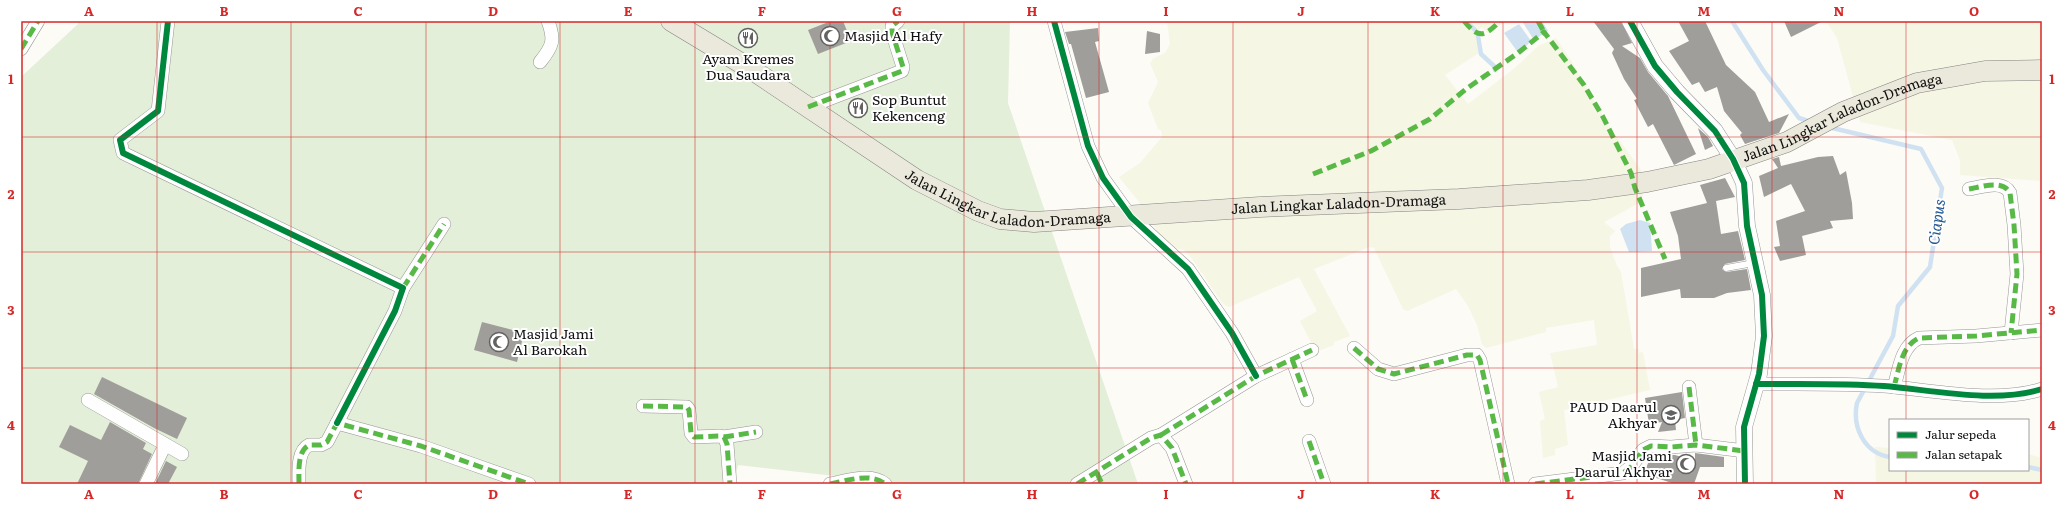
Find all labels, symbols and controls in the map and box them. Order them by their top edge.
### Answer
text: A [84,1,94,20]
text: B [220,1,229,20]
text: C [353,1,363,20]
text: D [488,1,498,20]
text: E [624,1,633,20]
text: F [758,1,766,20]
text: G [892,1,902,20]
text: H [1027,1,1038,20]
text: I [1163,1,1169,20]
text: J [1297,1,1305,20]
text: K [1430,1,1441,20]
text: L [1566,1,1574,20]
text: M [1698,1,1711,20]
text: N [1834,1,1845,20]
text: O [1969,1,1979,20]
mosque icon: Masjid Al Hafy [819,25,841,47]
place label: Masjid Al Hafy [844,25,943,45]
restaurant icon: Ayam Kremes Dua Saudara [737,27,759,49]
place label: Ayam Kremes Dua Saudara [702,48,794,84]
street label: Jalan Lingkar Laladon-Dramaga [1739,68,1944,166]
text: 1 [8,69,14,88]
text: 1 [2049,69,2055,88]
place label: Sop Buntut Kekenceng [872,89,947,125]
restaurant icon: Sop Buntut Kekenceng [847,97,869,119]
street label: Jalan Lingkar Laladon-Dramaga [901,164,1112,231]
text: 2 [8,184,15,203]
text: 2 [2049,184,2056,203]
street label: Jalan Lingkar Laladon-Dramaga [1230,189,1447,218]
water label: Ciapus [1921,197,1950,246]
text: 3 [7,300,15,319]
text: 3 [2048,300,2056,319]
place label: Masjid Jami Al Barokah [513,323,594,359]
mosque icon: Masjid Jami Al Barokah [488,331,510,353]
place label: PAUD Daarul Akhyar [1569,396,1657,432]
school or university icon: PAUD Daarul Akhyar [1660,404,1682,426]
text: 4 [7,415,15,434]
text: 4 [2048,415,2056,434]
legend [1889,419,2029,471]
text: Jalur sepeda [1925,425,1997,443]
place label: Masjid Jami Daarul Akhyar [1574,445,1672,481]
text: Jalan setapak [1925,445,2003,463]
mosque icon: Masjid Jami Daarul Akhyar [1675,453,1697,475]
text: A [84,484,94,503]
text: B [220,484,229,503]
text: C [353,484,363,503]
text: D [488,484,498,503]
text: E [624,484,633,503]
text: F [758,484,766,503]
text: G [892,484,902,503]
text: H [1027,484,1038,503]
text: I [1163,484,1169,503]
text: J [1297,484,1305,503]
text: K [1430,484,1441,503]
text: L [1566,484,1574,503]
text: M [1698,484,1711,503]
text: N [1834,484,1845,503]
text: O [1969,484,1979,503]

